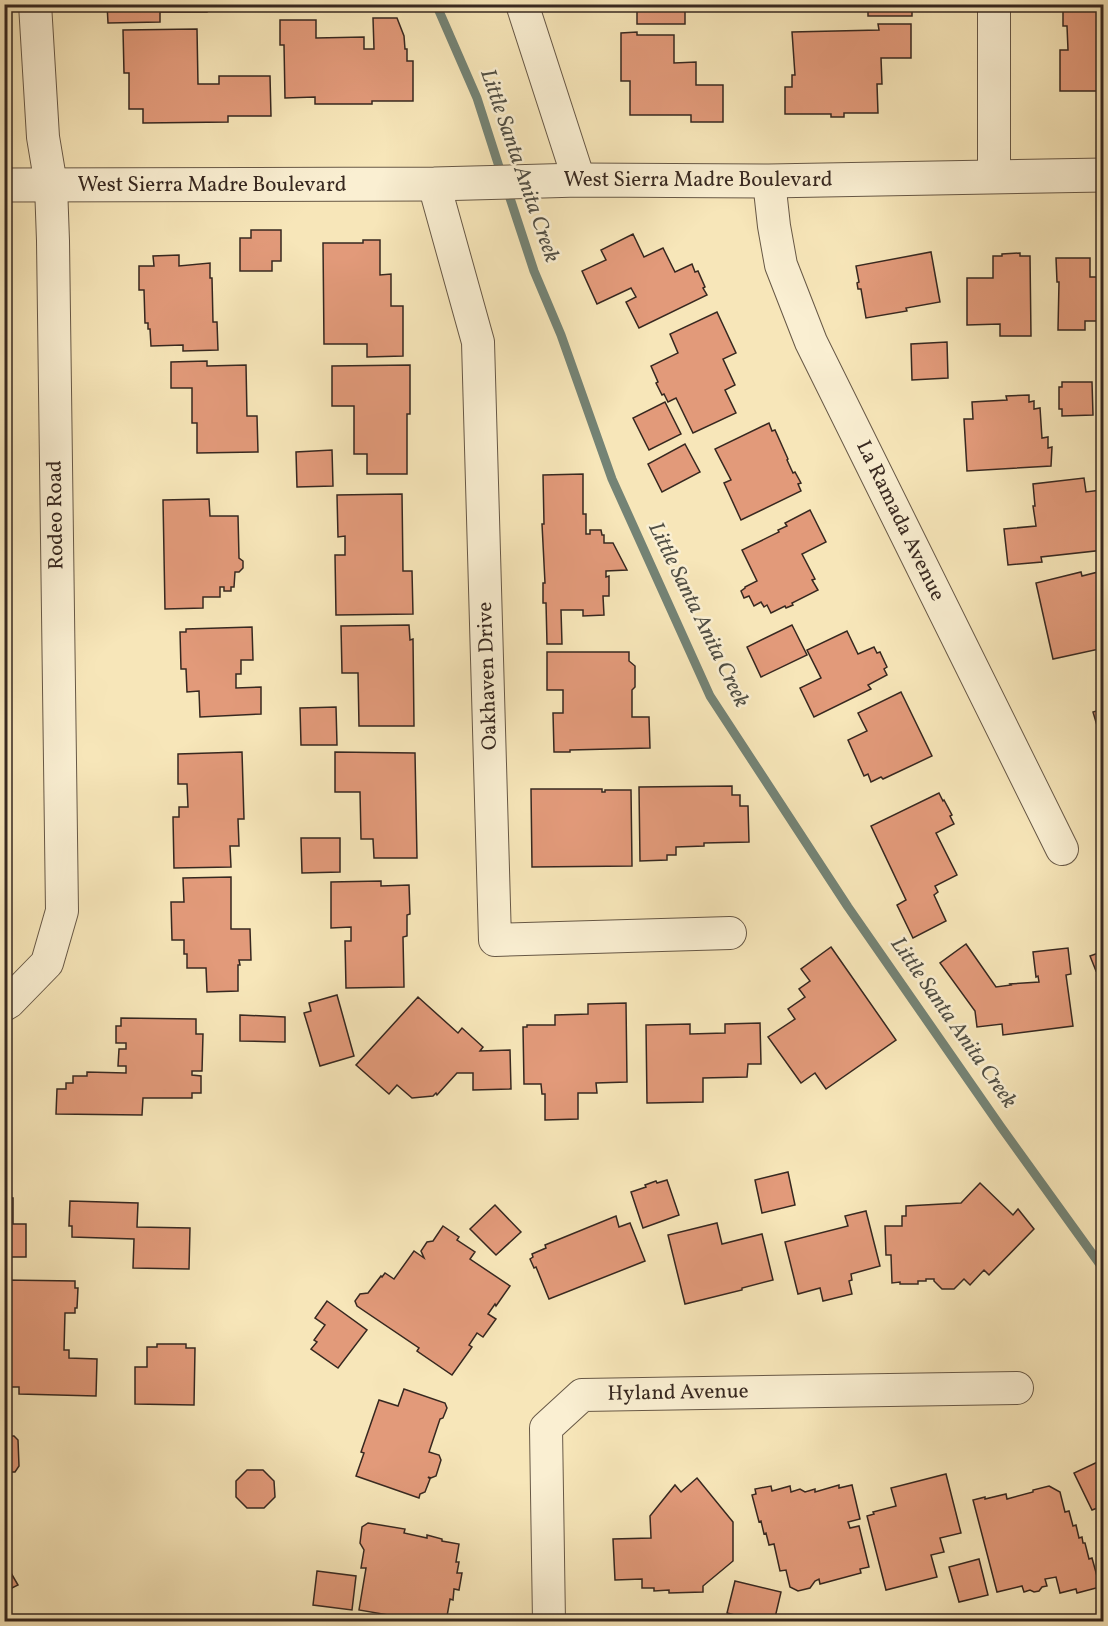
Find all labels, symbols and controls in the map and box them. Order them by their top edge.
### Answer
water label: Little Santa Anita Creek [471,65,567,267]
street label: West Sierra Madre Boulevard [563,166,833,195]
street label: West Sierra Madre Boulevard [77,171,347,200]
street label: La Ramada Avenue [849,436,952,606]
street label: Rodeo Road [41,460,71,570]
water label: Little Santa Anita Creek [640,517,756,713]
street label: Oakhaven Drive [471,601,505,751]
water label: Little Santa Anita Creek [882,931,1024,1115]
street label: Hyland Avenue [607,1377,749,1409]

